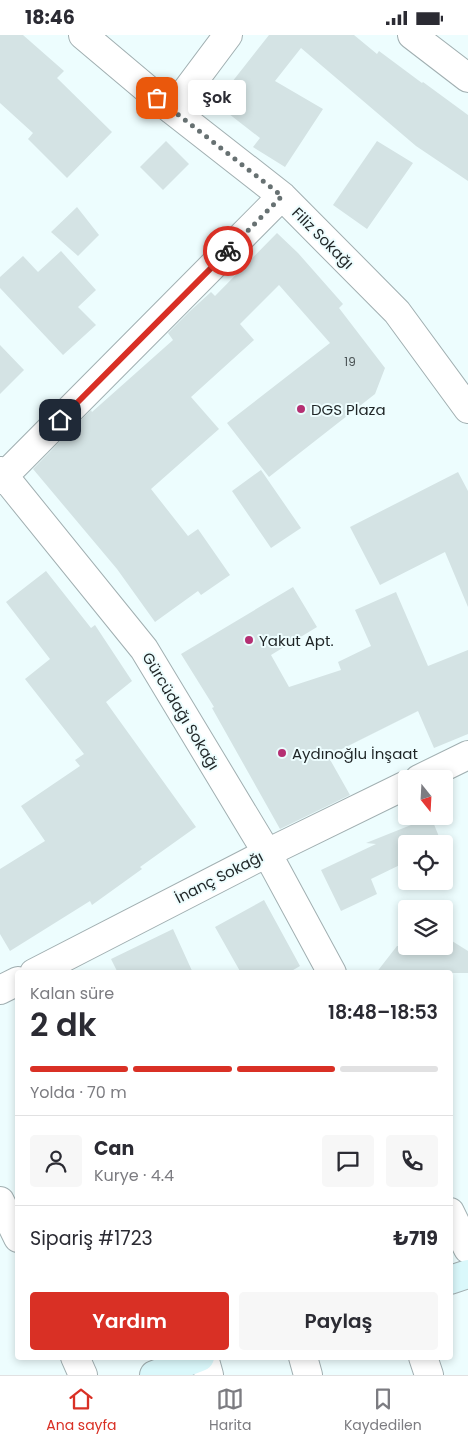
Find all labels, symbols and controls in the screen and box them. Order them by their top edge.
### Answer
text: 18:46 [25,4,75,31]
pin [136,77,178,119]
callout: Şok [187,81,244,115]
icon: bag [143,84,171,112]
text: Şok [202,86,232,109]
street label: Filiz Sokağı [287,202,359,274]
courier [203,226,253,276]
icon: bike [214,237,242,265]
house number: 19 [344,353,356,370]
pin [39,399,81,441]
place label: DGS Plaza [311,399,386,420]
marker: DGS Plaza [295,403,307,415]
icon: home [46,406,74,434]
place label: Yakut Apt. [259,630,334,651]
marker: Yakut Apt. [243,634,255,646]
street label: Gürcüdağı Sokağı [138,648,224,774]
place label: Aydınoğlu İnşaat [292,743,418,764]
marker: Aydınoğlu İnşaat [276,747,288,759]
north arrow [398,770,452,825]
map controls [398,770,453,955]
button: locate [398,835,453,890]
street label: İnanç Sokağı [171,846,267,908]
button: layers [398,900,453,955]
text: Kalan süre [30,982,114,1005]
text: 18:48–18:53 [328,999,438,1026]
text: 2 dk [30,1002,96,1047]
text: Yolda · 70 m [30,1081,127,1104]
button: person [30,1135,82,1187]
text: Can [94,1135,134,1162]
button: chat [322,1135,374,1187]
button: phone [386,1135,438,1187]
text: Kurye · 4.4 [94,1164,174,1187]
text: Sipariş #1723 [30,1225,153,1252]
text: ₺719 [393,1225,438,1252]
button: Yardım [30,1292,229,1350]
button: Paylaş [239,1292,438,1350]
tab: Ana sayfa [46,1385,117,1436]
tab: Harita [209,1385,251,1436]
tab: Kaydedilen [344,1385,422,1436]

